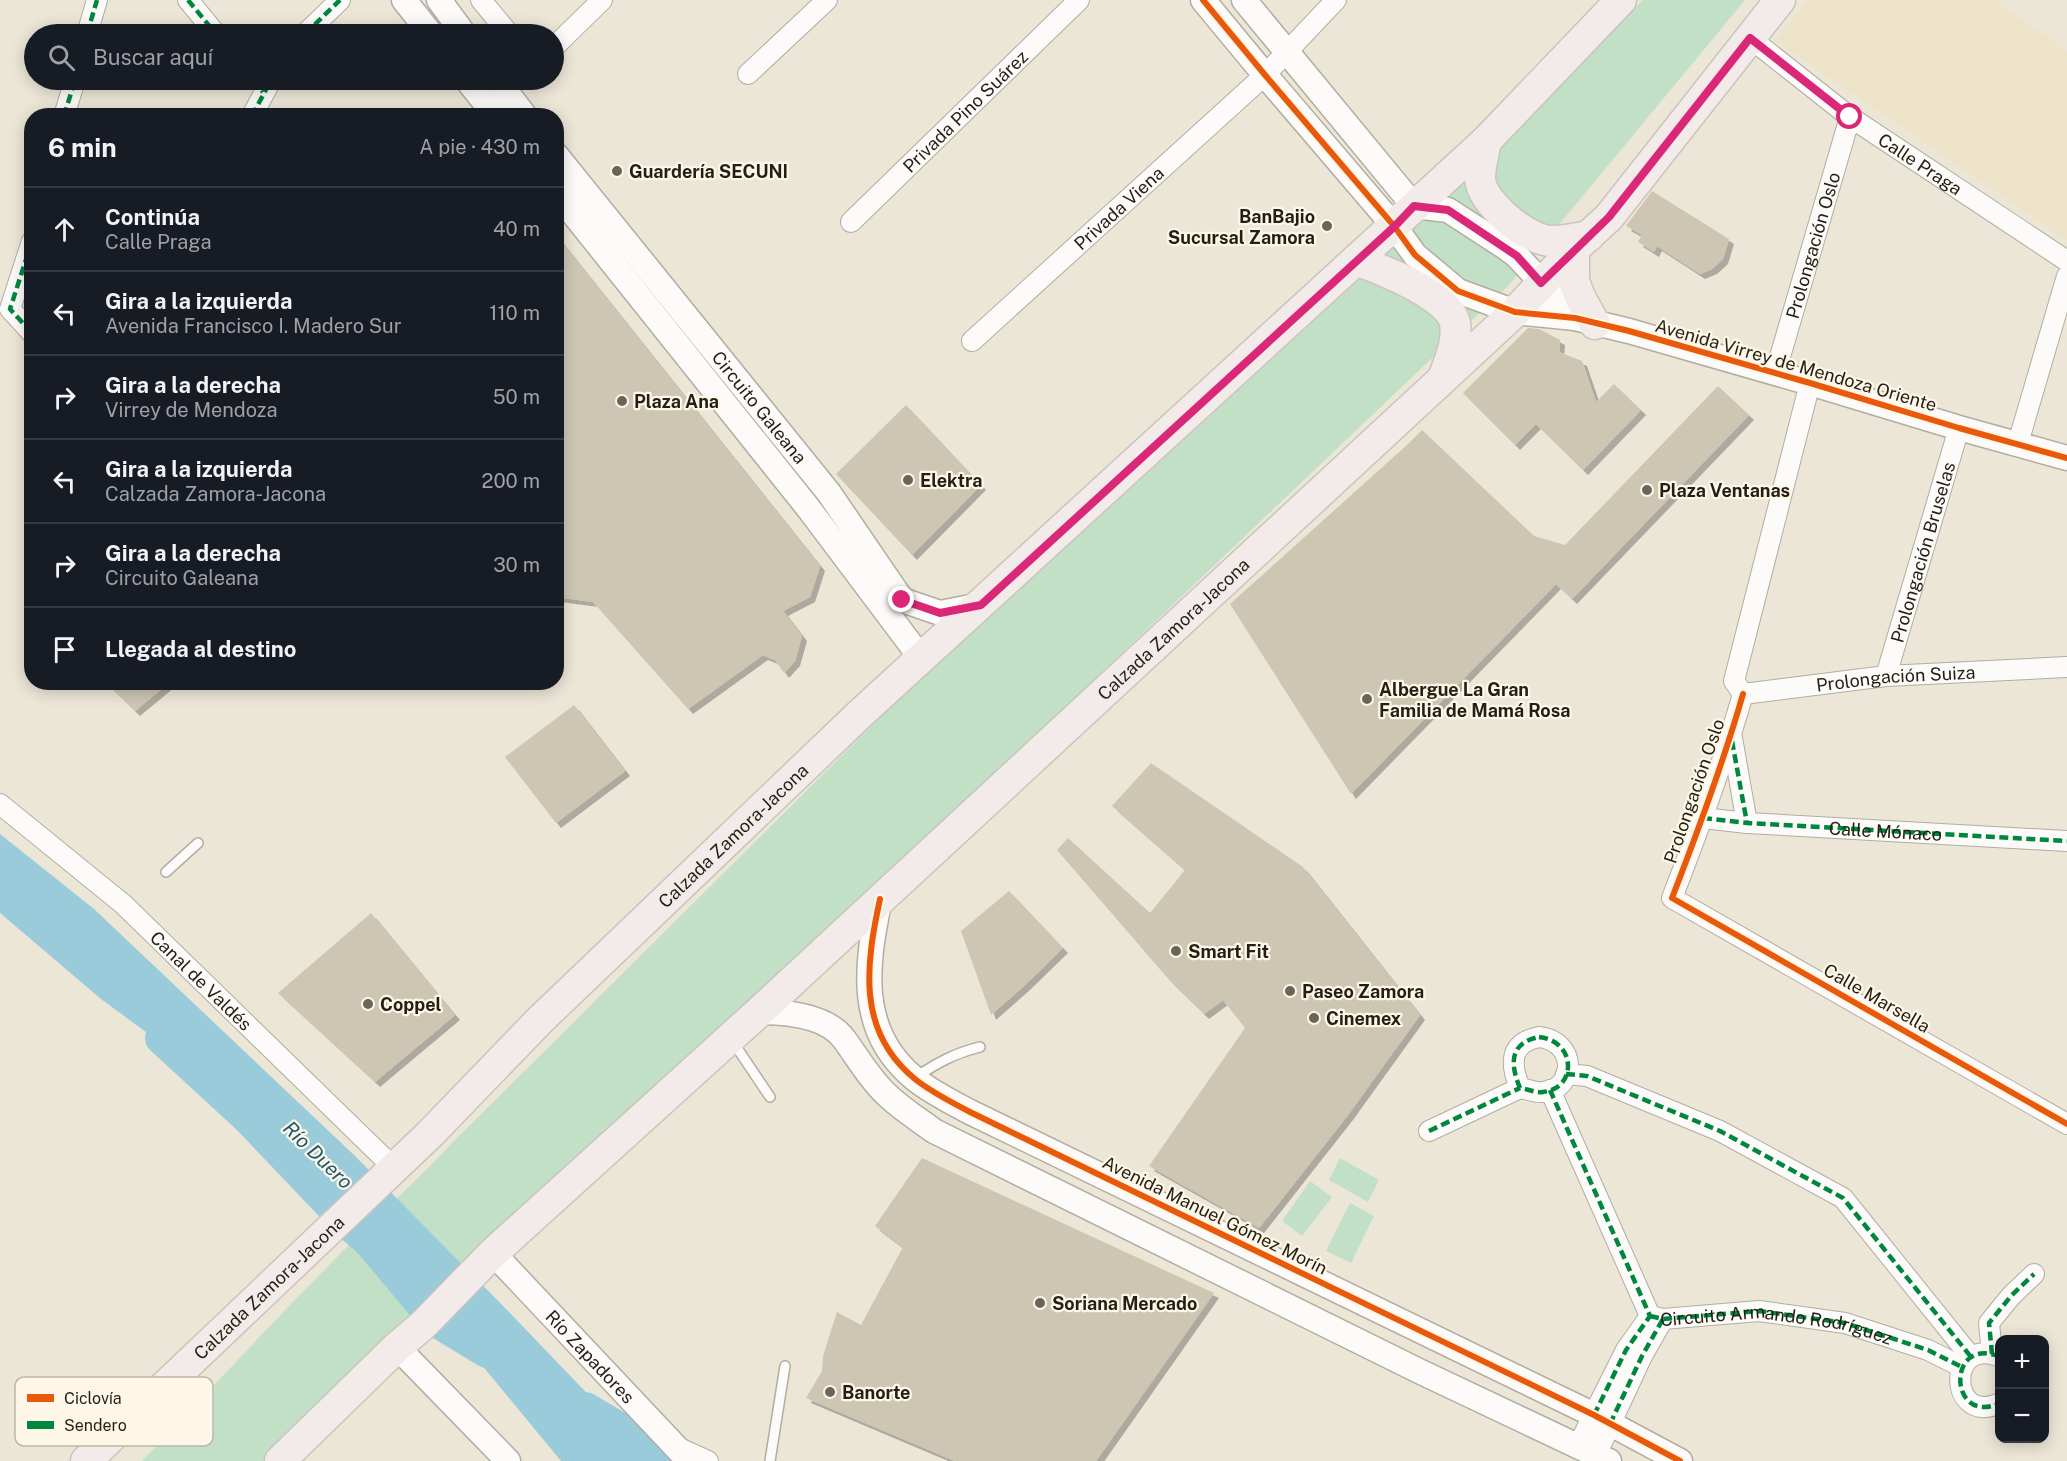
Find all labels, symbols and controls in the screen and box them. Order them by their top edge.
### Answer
search box [24,24,564,90]
icon: search [45,41,78,74]
text: Buscar aquí [93,44,213,70]
street label: Privada Pino Suárez [898,46,1032,176]
route start [1836,103,1862,129]
street label: Calle Praga [1875,128,1966,199]
text: 6 min [48,132,117,163]
text: A pie · 430 m [419,135,540,159]
place label: Guardería SECUNI [629,161,788,182]
street label: Privada Viena [1069,162,1168,254]
marker: Guardería SECUNI [610,164,624,178]
street label: Prolongación Oslo [1781,170,1844,321]
text: Continúa [105,204,200,230]
place label: BanBajio Sucursal Zamora [1168,206,1315,248]
icon: ahead [48,213,81,246]
text: 40 m [493,217,540,241]
marker: BanBajio Sucursal Zamora [1320,219,1334,233]
text: Calle Praga [105,230,212,254]
text: Gira a la izquierda [105,288,292,314]
icon: left [48,297,81,330]
text: 110 m [489,301,540,325]
text: Avenida Francisco I. Madero Sur [105,314,402,338]
street label: Avenida Virrey de Mendoza Oriente [1653,315,1939,415]
street label: Circuito Galeana [708,347,811,468]
text: Gira a la derecha [105,372,281,398]
icon: right [48,381,81,414]
text: 50 m [493,385,540,409]
place label: Plaza Ana [634,391,719,412]
marker: Plaza Ana [615,394,629,408]
text: Virrey de Mendoza [105,398,278,422]
text: Gira a la izquierda [105,456,292,482]
street label: Prolongación Bruselas [1886,459,1959,645]
icon: left [48,465,81,498]
text: 200 m [482,469,540,493]
place label: Elektra [920,470,982,491]
marker: Elektra [901,473,915,487]
place label: Plaza Ventanas [1659,480,1790,501]
text: Calzada Zamora-Jacona [105,482,326,506]
marker: Plaza Ventanas [1640,483,1654,497]
text: Gira a la derecha [105,540,281,566]
icon: right [48,549,81,582]
text: 30 m [493,553,540,577]
street label: Calzada Zamora-Jacona [1093,553,1253,704]
text: Circuito Galeana [105,566,259,590]
route end [888,586,914,612]
icon: arrive [48,633,81,666]
text: Llegada al destino [105,636,296,662]
street label: Prolongación Suiza [1815,661,1976,695]
place label: Albergue La Gran Familia de Mamá Rosa [1379,679,1570,721]
marker: Albergue La Gran Familia de Mamá Rosa [1360,692,1374,706]
street label: Prolongación Oslo [1659,716,1729,866]
street label: Calzada Zamora-Jacona [654,759,812,912]
street label: Calle Mónaco [1828,817,1943,844]
street label: Canal de Valdés [146,926,256,1034]
place label: Smart Fit [1188,941,1269,962]
marker: Smart Fit [1169,944,1183,958]
street label: Calle Marsella [1820,959,1934,1037]
place label: Paseo Zamora [1302,981,1424,1002]
marker: Paseo Zamora [1283,984,1297,998]
place label: Coppel [380,994,442,1015]
marker: Coppel [361,997,375,1011]
place label: Cinemex [1326,1008,1402,1029]
marker: Cinemex [1307,1011,1321,1025]
water label: Río Duero [278,1116,358,1194]
street label: Avenida Manuel Gómez Morín [1099,1151,1331,1279]
street label: Calzada Zamora-Jacona [189,1211,348,1364]
place label: Soriana Mercado [1052,1293,1197,1314]
marker: Soriana Mercado [1033,1296,1047,1310]
street label: Circuito Armando Rodríguez [1659,1300,1895,1348]
street label: Río Zapadores [542,1305,639,1407]
map controls [1995,1335,2049,1443]
button: + [1995,1335,2049,1389]
legend [15,1377,213,1446]
place label: Banorte [842,1382,910,1403]
marker: Banorte [823,1385,837,1399]
text: Ciclovía [64,1389,122,1408]
button: − [1995,1389,2049,1443]
text: Sendero [64,1416,127,1435]

